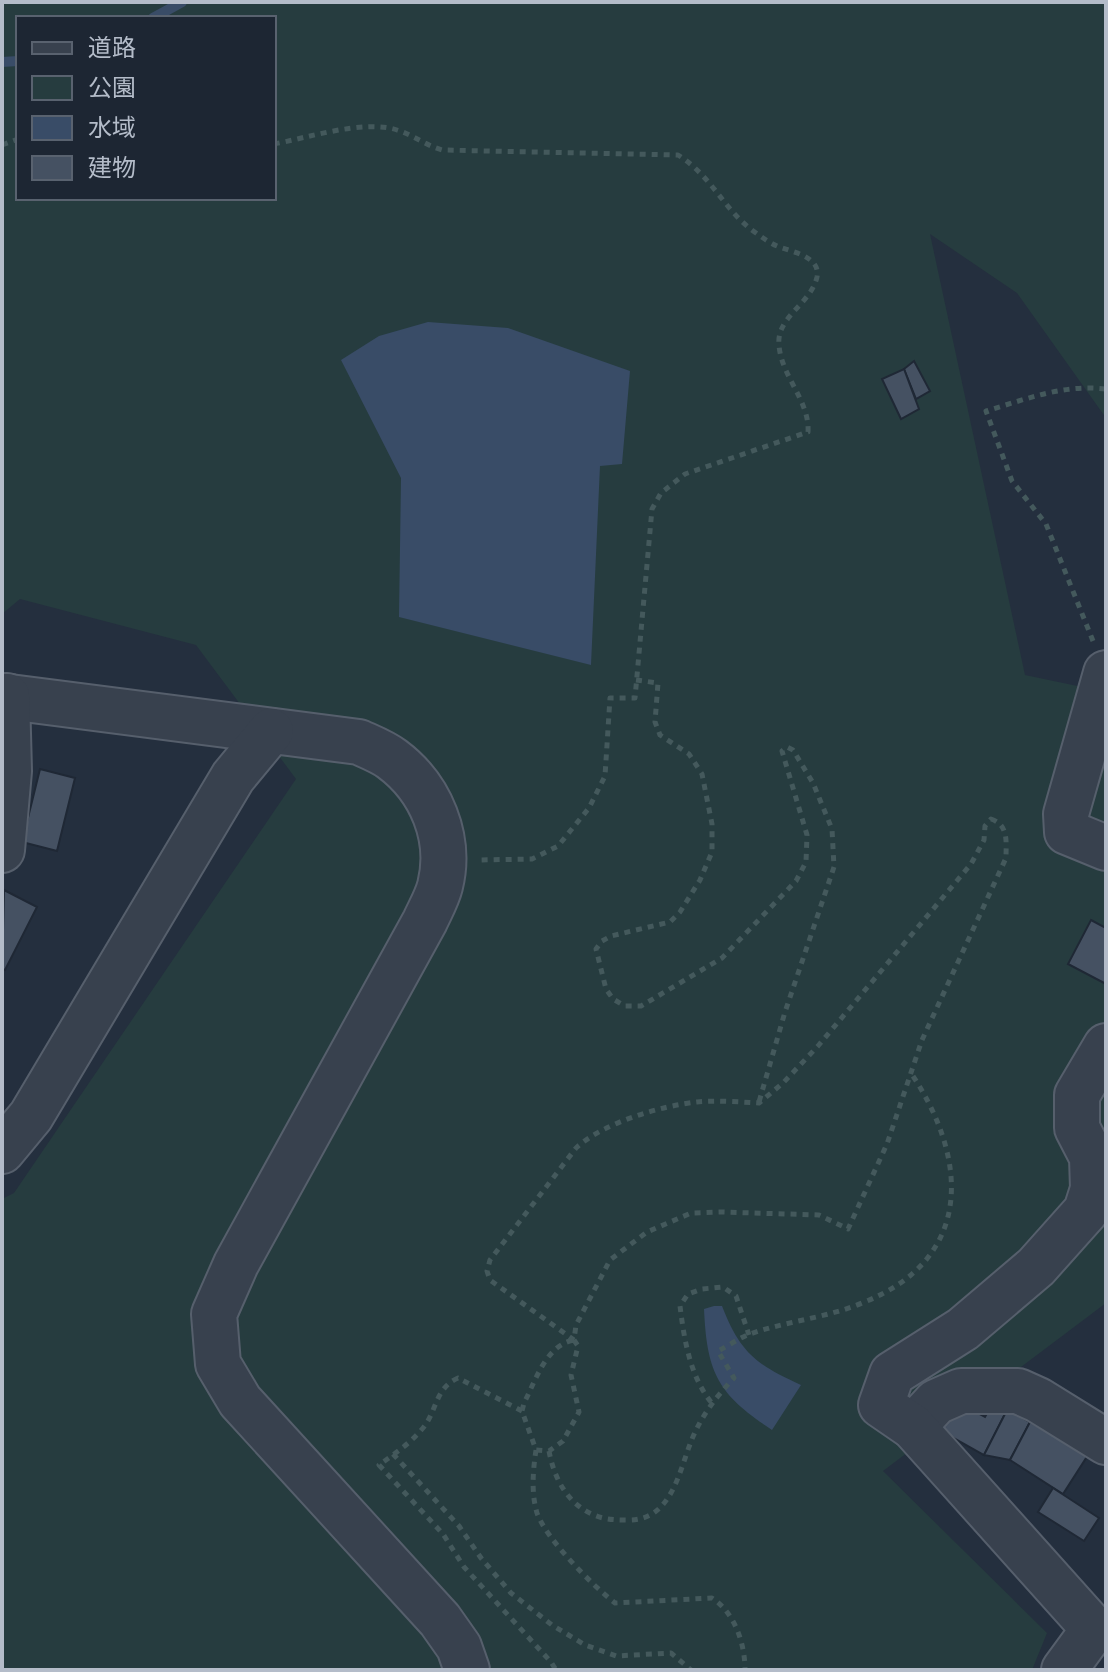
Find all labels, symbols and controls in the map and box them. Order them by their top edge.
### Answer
legend [16,16,276,200]
text: 道路 [88,30,136,63]
text: 公園 [88,70,136,103]
text: 水域 [88,110,136,143]
text: 建物 [88,150,136,183]

